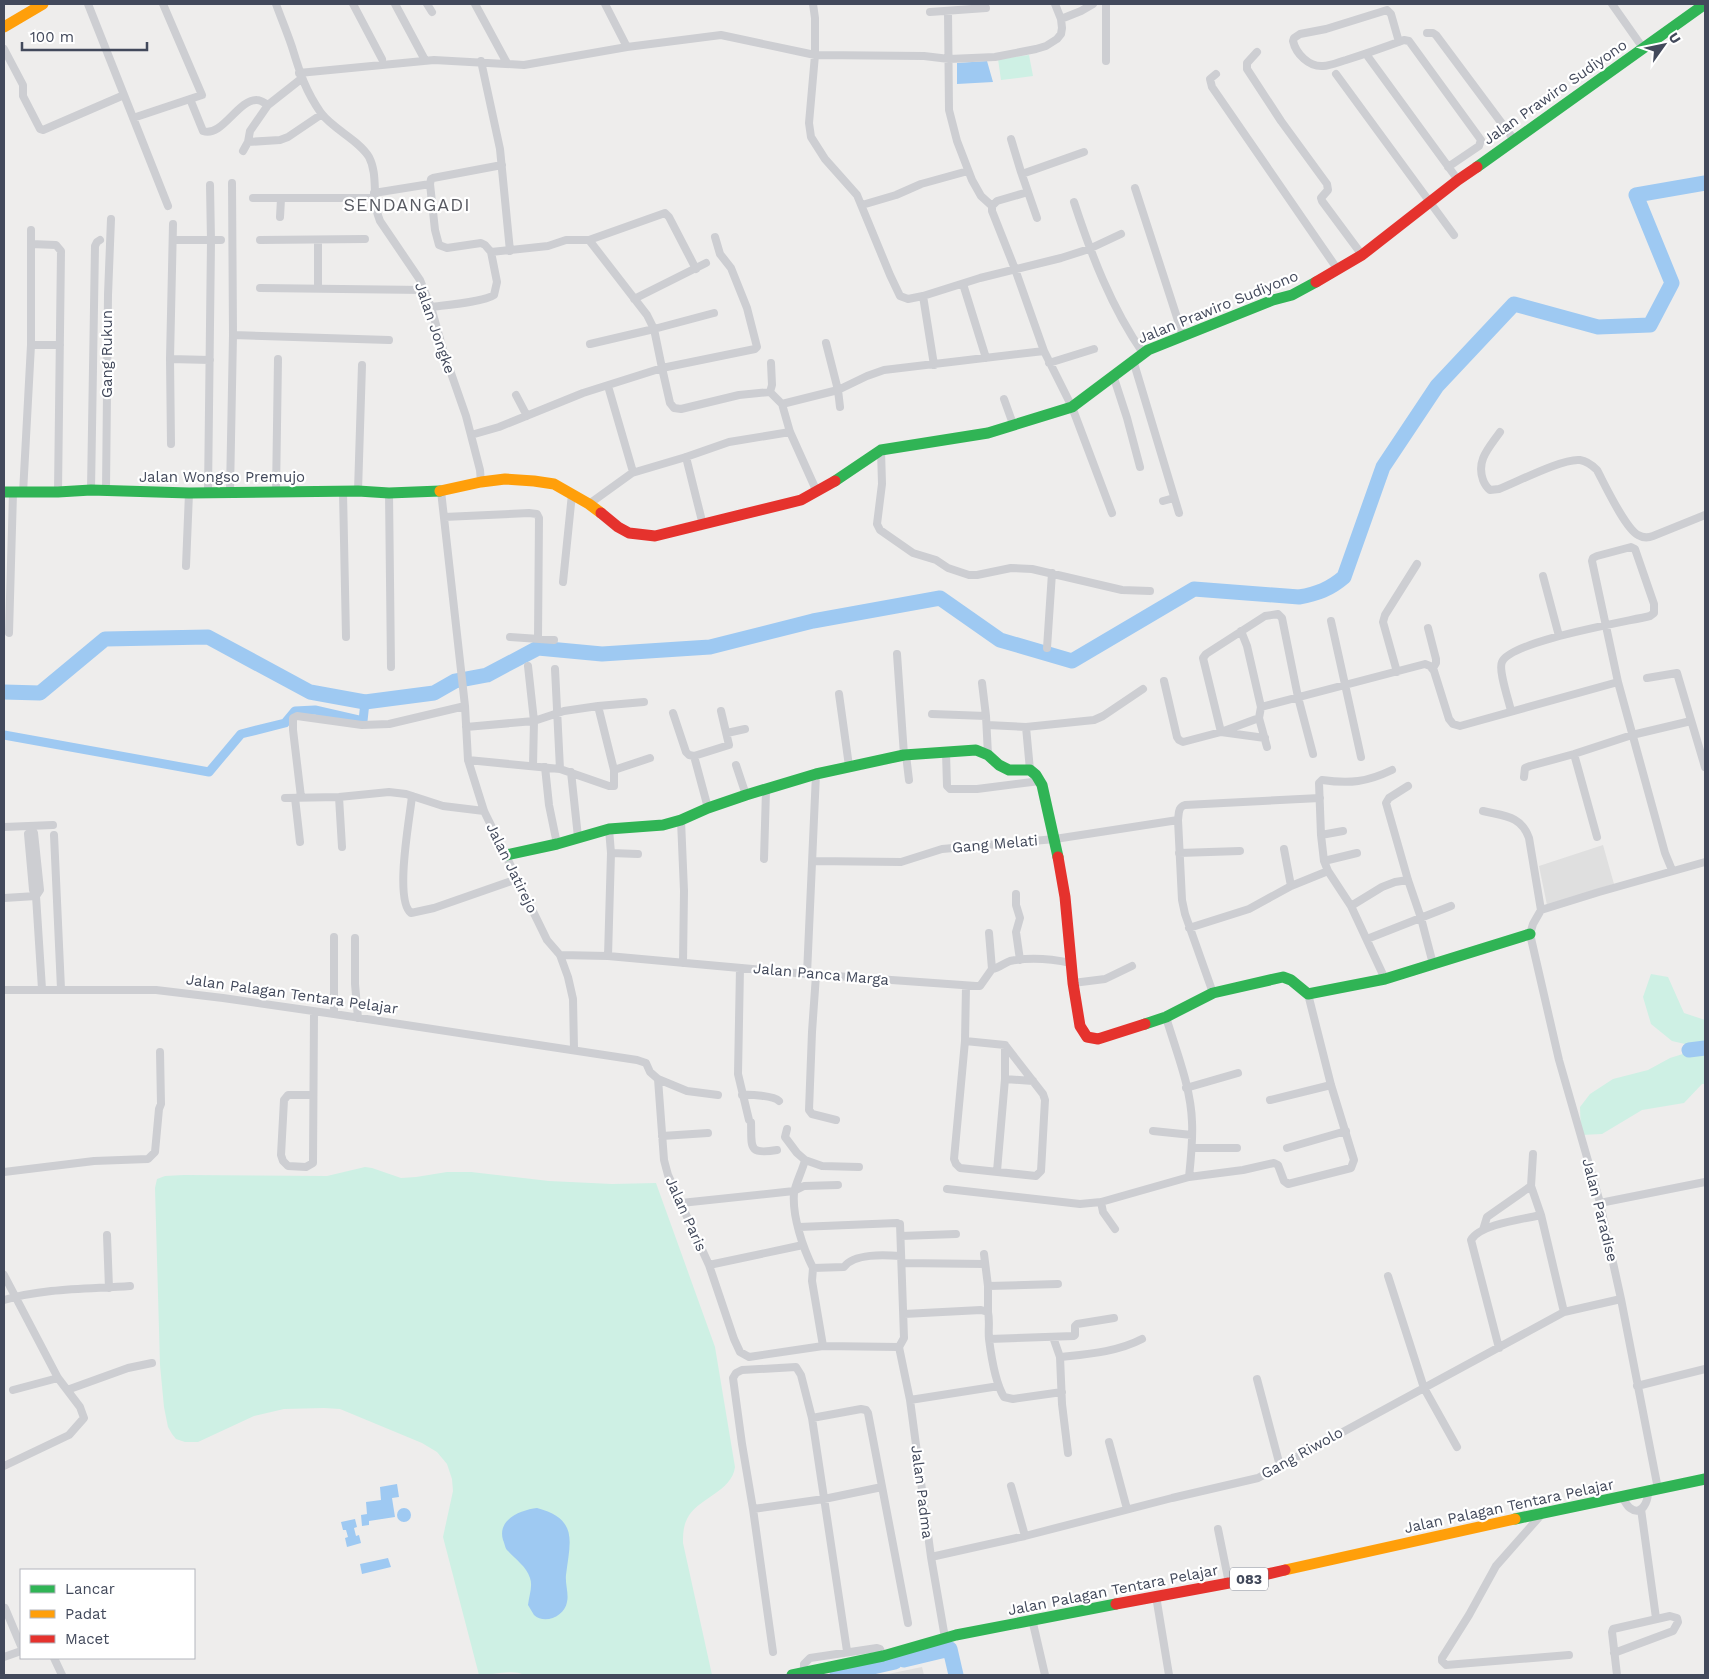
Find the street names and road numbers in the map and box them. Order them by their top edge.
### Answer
street label: Jalan Prawiro Sudiyono [1480,35,1630,149]
street label: Jalan Prawiro Sudiyono [1135,267,1301,347]
street label: Jalan Jongke [411,280,459,376]
street label: Gang Rukun [98,310,116,398]
street label: Jalan Wongso Premujo [139,468,305,486]
street label: Jalan Jatirejo [482,820,542,916]
street label: Gang Melati [951,831,1039,857]
street label: Jalan Panca Marga [752,959,890,989]
street label: Jalan Palagan Tentara Pelajar [185,970,399,1018]
street label: Jalan Paradise [1578,1156,1622,1264]
street label: Jalan Paris [662,1174,710,1254]
street label: Gang Riwolo [1258,1423,1346,1483]
street label: Jalan Padma [907,1444,937,1540]
street label: Jalan Palagan Tentara Pelajar [1403,1475,1615,1537]
street label: Jalan Palagan Tentara Pelajar [1006,1561,1220,1619]
road number: 083 [1230,1568,1268,1590]

